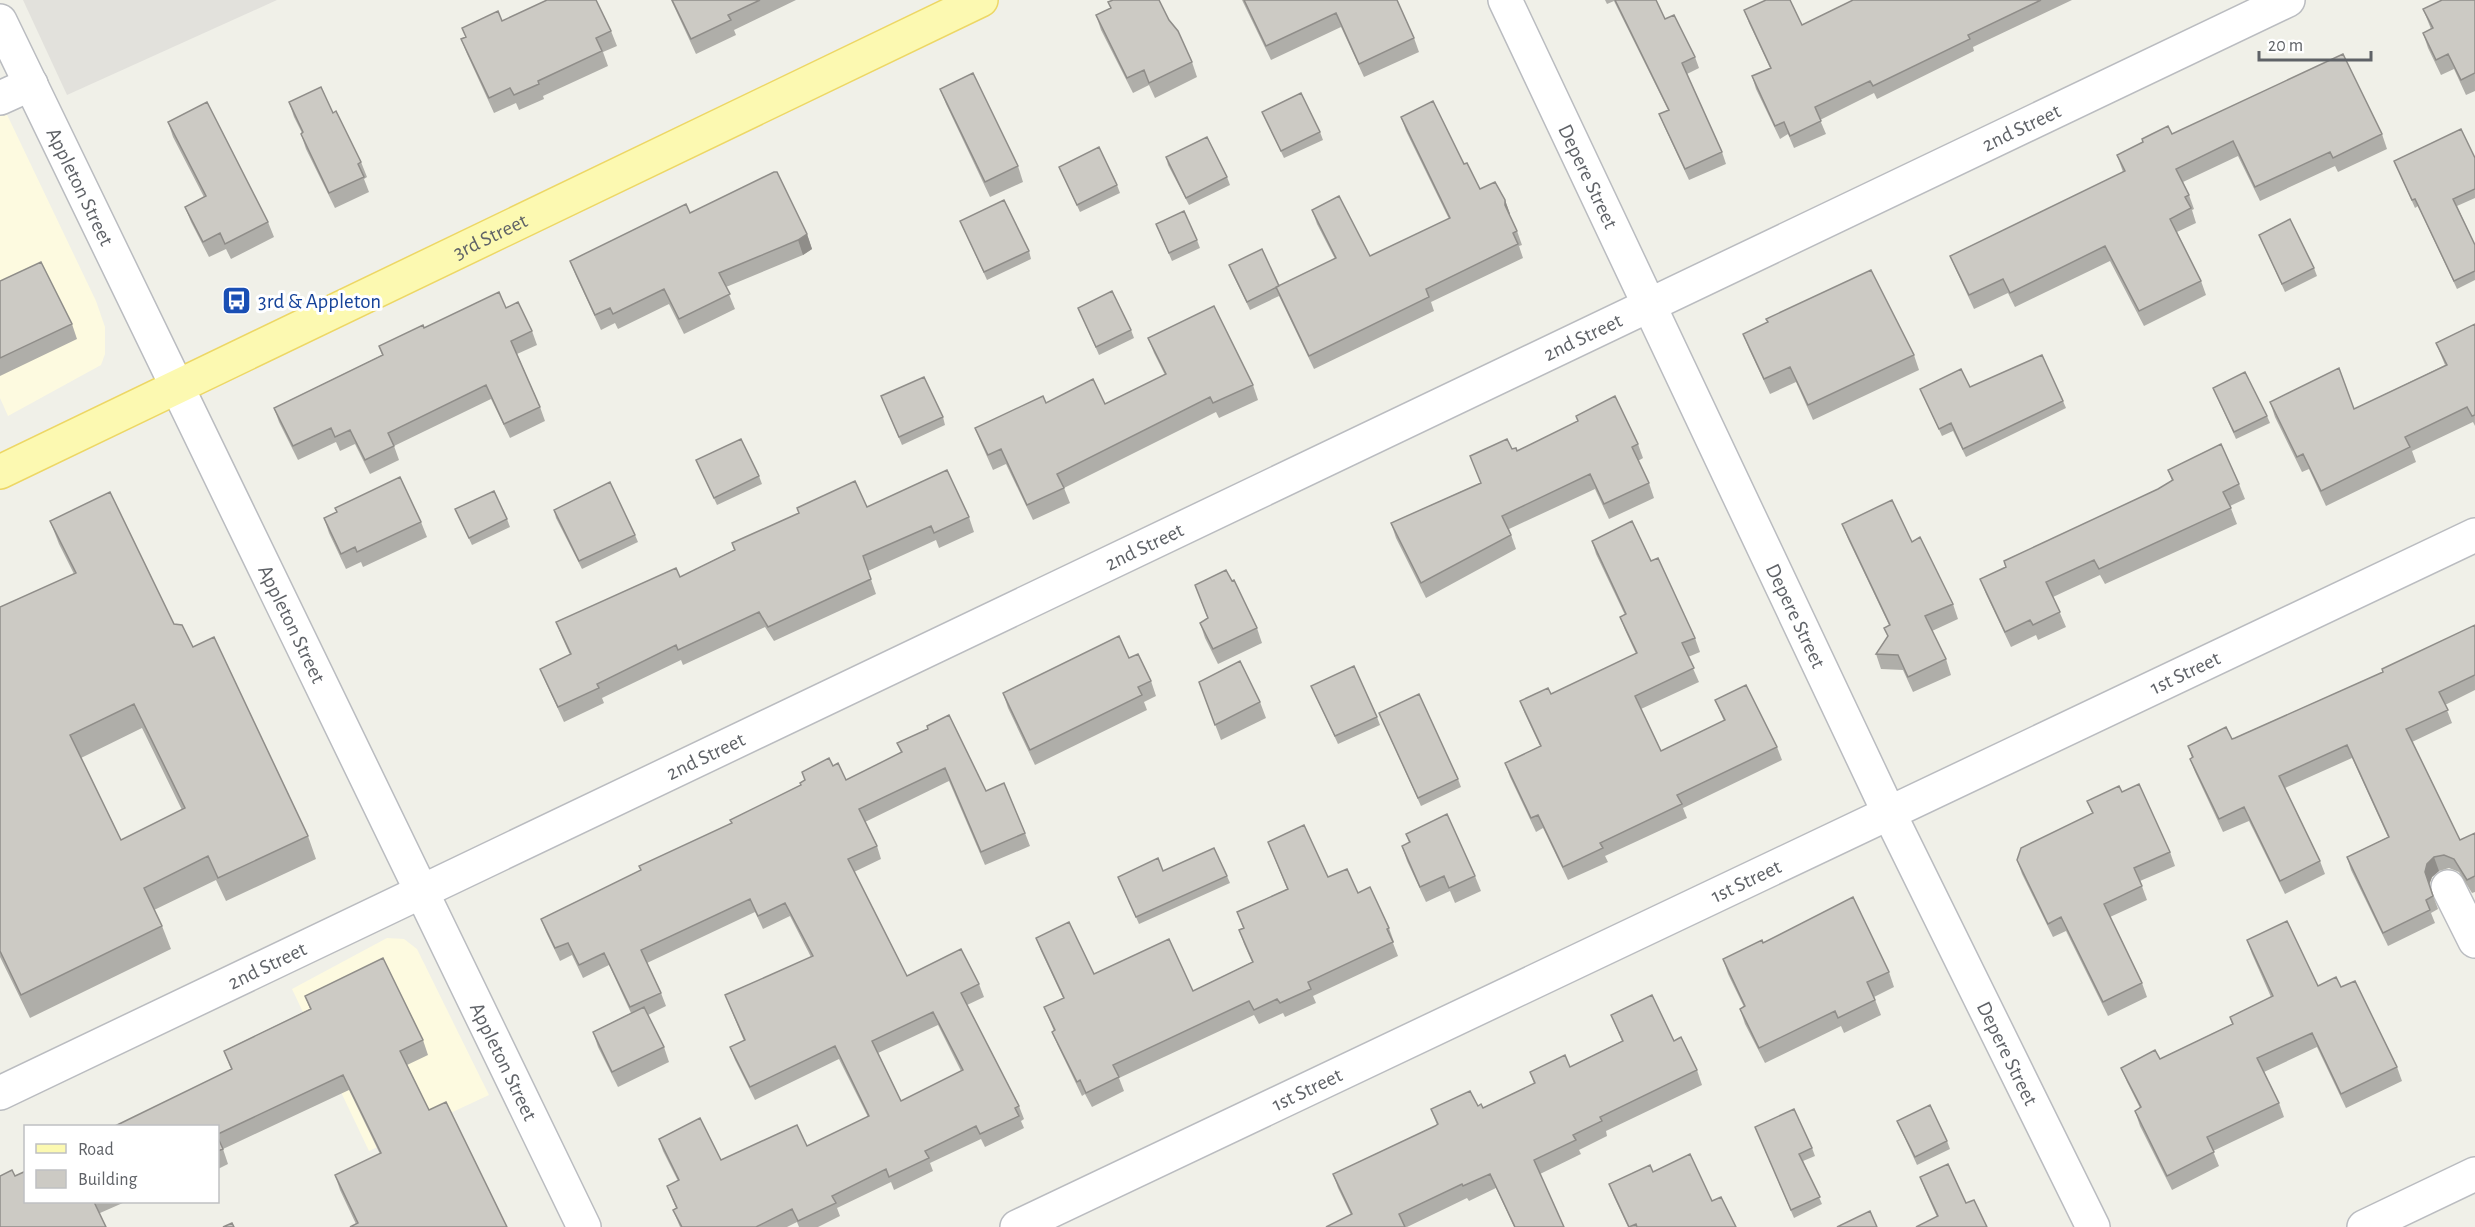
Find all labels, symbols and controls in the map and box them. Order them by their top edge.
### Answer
scale bar [2259,24,2372,62]
text: 20 m [2268,37,2303,55]
street label: 2nd Street [1979,100,2064,155]
street label: Depere Street [1555,121,1622,232]
street label: Appleton Street [43,124,118,249]
street label: 3rd Street [450,209,531,263]
bus stop icon: 3rd & Appleton [221,285,253,317]
place label: 3rd & Appleton [258,291,381,312]
street label: 2nd Street [1540,309,1625,365]
street label: 2nd Street [1102,519,1187,574]
street label: Depere Street [1762,560,1830,672]
street label: Appleton Street [255,562,330,687]
street label: 1st Street [2147,647,2224,698]
street label: 2nd Street [663,728,748,784]
street label: 1st Street [1708,855,1785,906]
street label: 2nd Street [225,938,310,993]
street label: Depere Street [1973,998,2042,1109]
street label: Appleton Street [466,999,541,1124]
street label: 1st Street [1269,1064,1345,1115]
legend [24,1125,219,1203]
text: Road [78,1141,114,1159]
text: Building [78,1171,138,1189]

